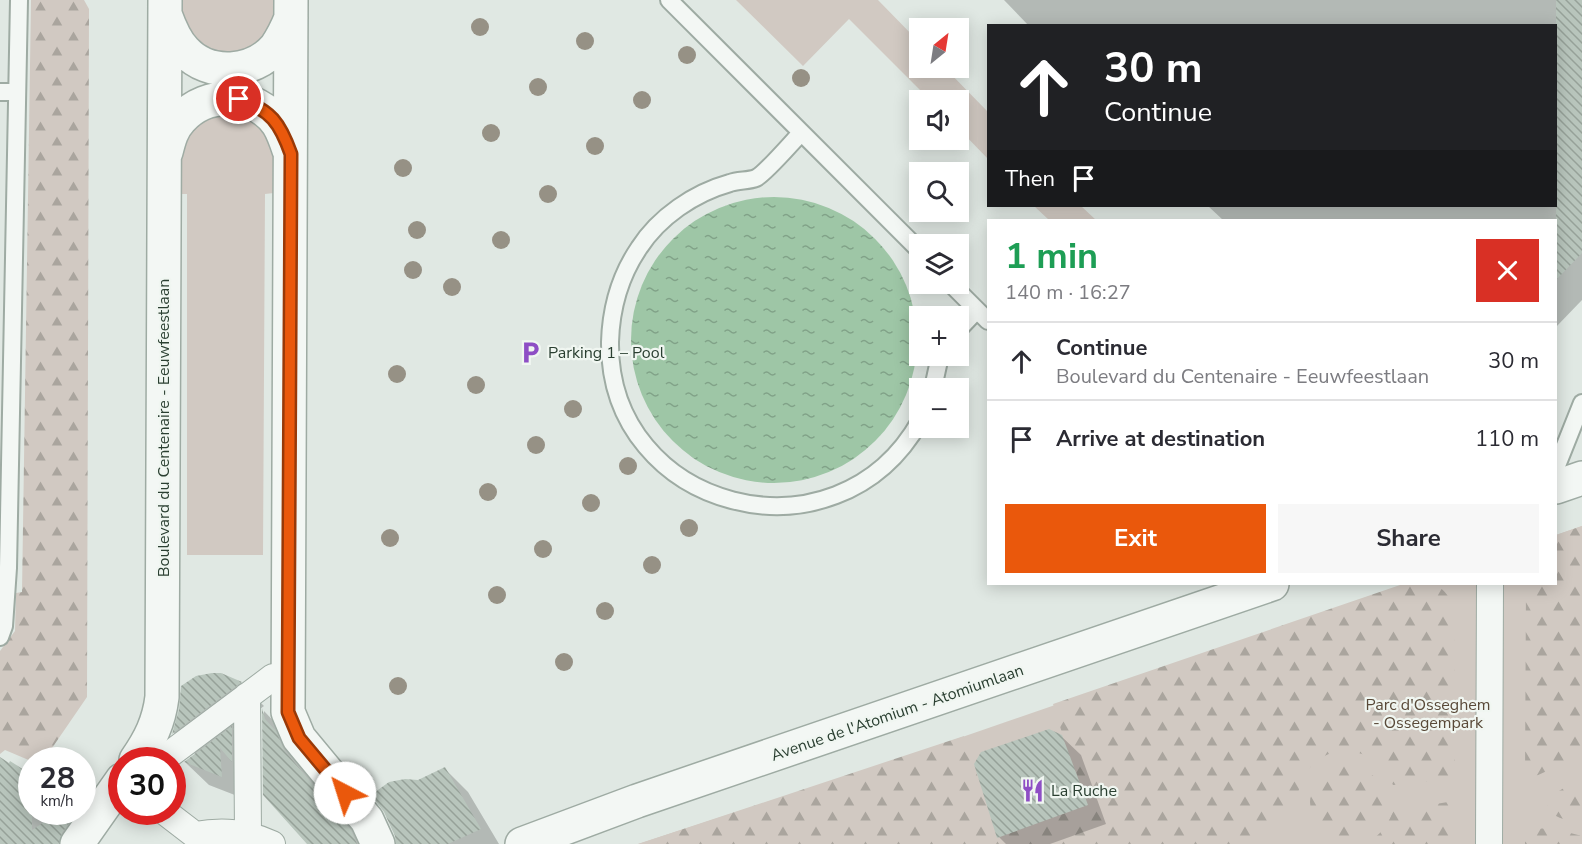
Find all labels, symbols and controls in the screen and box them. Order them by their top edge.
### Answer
north arrow [909,18,969,78]
map controls [909,18,969,438]
text: 30 m [1104,40,1203,97]
icon: ahead [1005,48,1083,126]
pin [213,73,264,124]
icon: arrive [222,82,255,115]
button: sound [909,90,969,150]
text: Continue [1104,94,1212,131]
button: search [909,162,969,222]
icon: arrive [1067,162,1100,195]
text: Then [1005,164,1055,194]
text: 1 min [1005,232,1098,281]
button: layers [909,234,969,294]
button: close [1476,239,1539,302]
street label: Boulevard du Centenaire - Eeuwfeestlaan [153,279,175,577]
text: 140 m · 16:27 [1005,279,1131,306]
button: + [909,306,969,366]
text: Continue [1056,333,1147,363]
parking icon: Parking 1 – Pool [517,339,543,365]
place label: Parking 1 – Pool [548,342,665,364]
icon: ahead [1005,345,1038,378]
text: 30 m [1488,346,1539,376]
text: Boulevard du Centenaire - Eeuwfeestlaan [1056,363,1429,390]
button: − [909,378,969,438]
icon: arrive [1005,423,1038,456]
text: Arrive at destination [1056,424,1265,454]
text: 110 m [1475,424,1539,454]
button: Exit [1005,504,1266,573]
button: Share [1278,504,1539,573]
street label: Avenue de l'Atomium - Atomiumlaan [768,659,1027,767]
park label: Parc d'Osseghem - Ossegempark [1365,694,1491,734]
speed limit sign: 30 [108,747,186,825]
text: 28 [39,758,75,799]
position arrow [313,761,377,825]
restaurant icon: La Ruche [1020,777,1046,803]
place label: La Ruche [1051,780,1117,802]
text: km/h [40,791,74,811]

